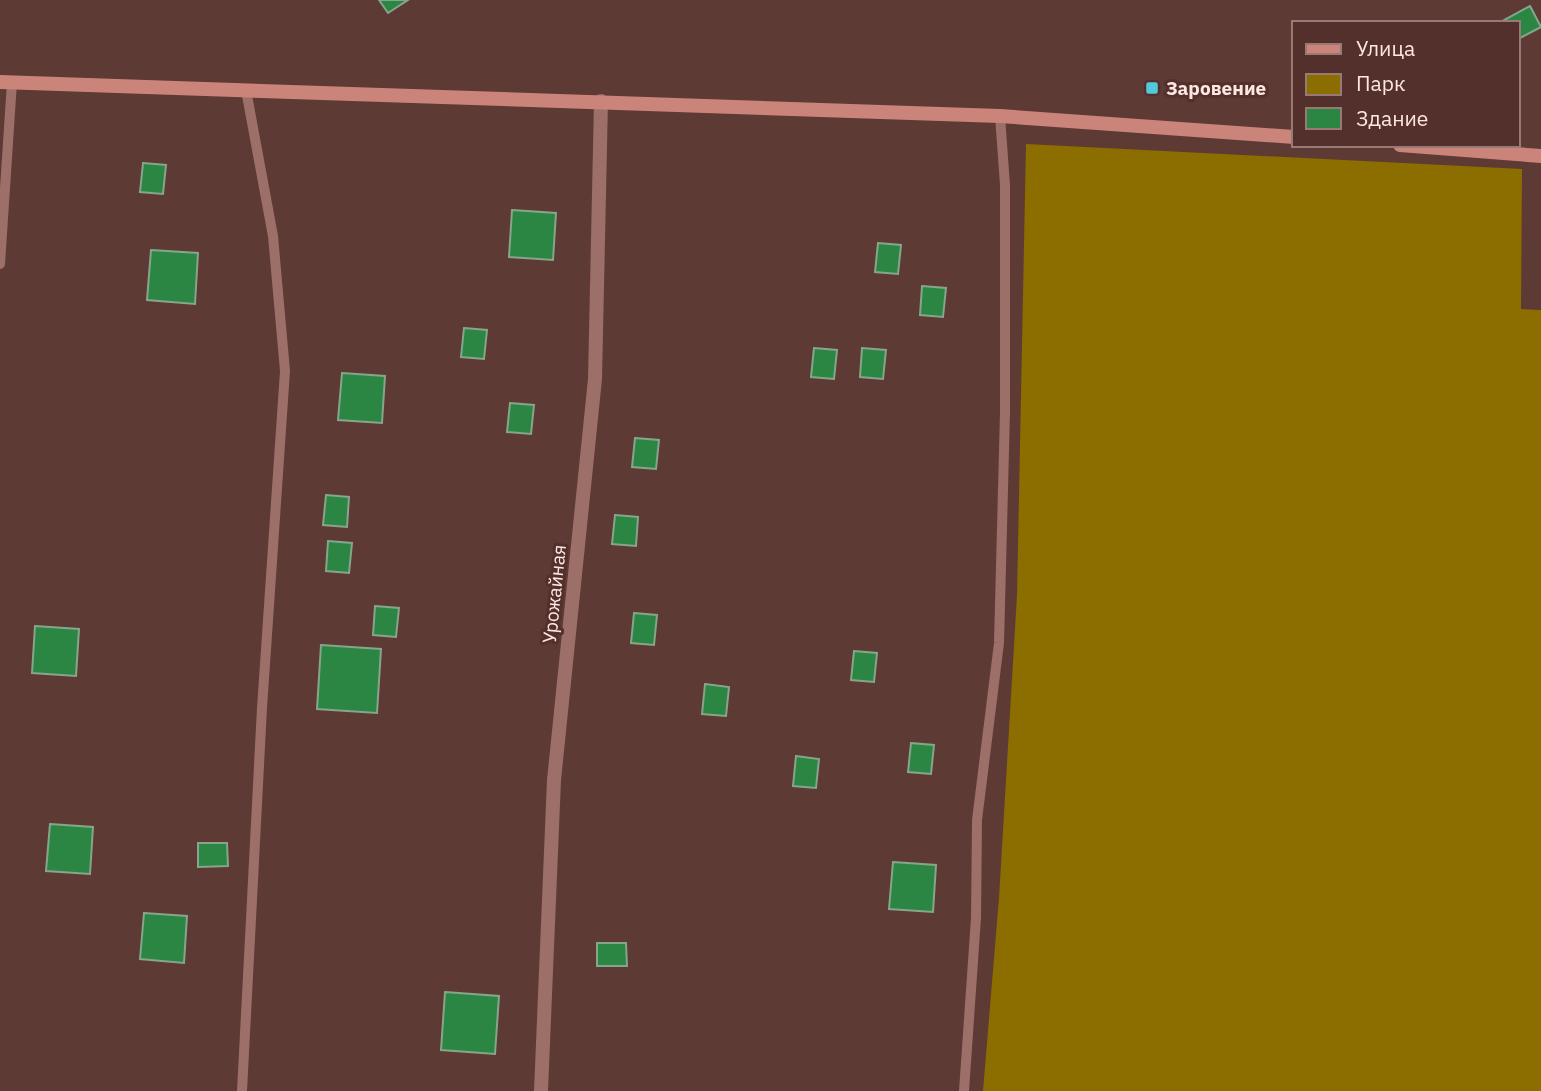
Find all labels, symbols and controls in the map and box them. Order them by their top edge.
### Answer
legend [1292,21,1520,147]
text: Улица [1356,34,1415,62]
text: Парк [1356,69,1406,97]
place label: Заровение [1166,76,1266,100]
marker: Заровение [1144,80,1160,96]
text: Здание [1356,104,1428,132]
street label: Урожайная [537,543,571,645]

